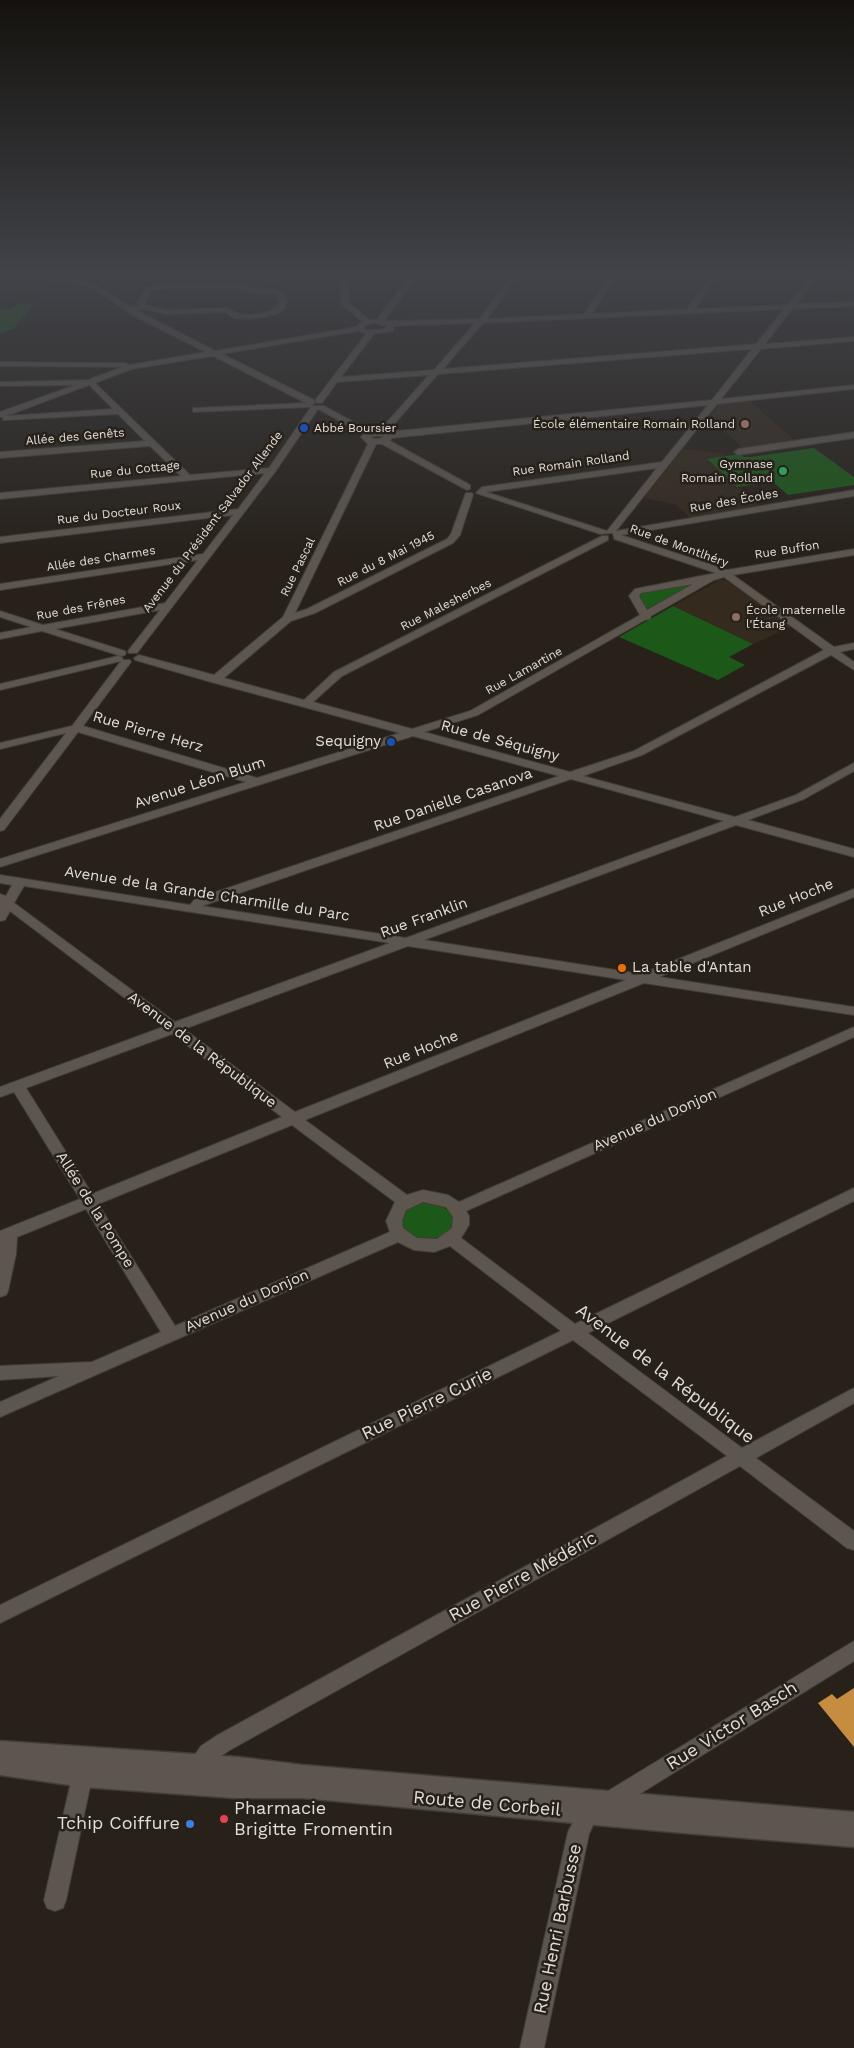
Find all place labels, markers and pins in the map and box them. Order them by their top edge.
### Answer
place label: École élémentaire Romain Rolland [533,417,735,431]
marker: École élémentaire Romain Rolland [739,418,751,430]
place label: Abbé Boursier [314,421,396,435]
marker: Abbé Boursier [298,422,310,434]
place label: Gymnase Romain Rolland [681,457,773,485]
marker: Gymnase Romain Rolland [777,465,789,477]
place label: École maternelle l'Étang [746,603,845,631]
marker: École maternelle l'Étang [730,611,742,623]
place label: Sequigny [315,733,381,751]
marker: Sequigny [385,736,397,748]
place label: La table d'Antan [632,959,752,977]
marker: La table d'Antan [616,962,628,974]
place label: Pharmacie Brigitte Fromentin [234,1798,393,1840]
place label: Tchip Coiffure [57,1813,180,1835]
marker: Pharmacie Brigitte Fromentin [218,1813,230,1825]
marker: Tchip Coiffure [184,1818,196,1830]

